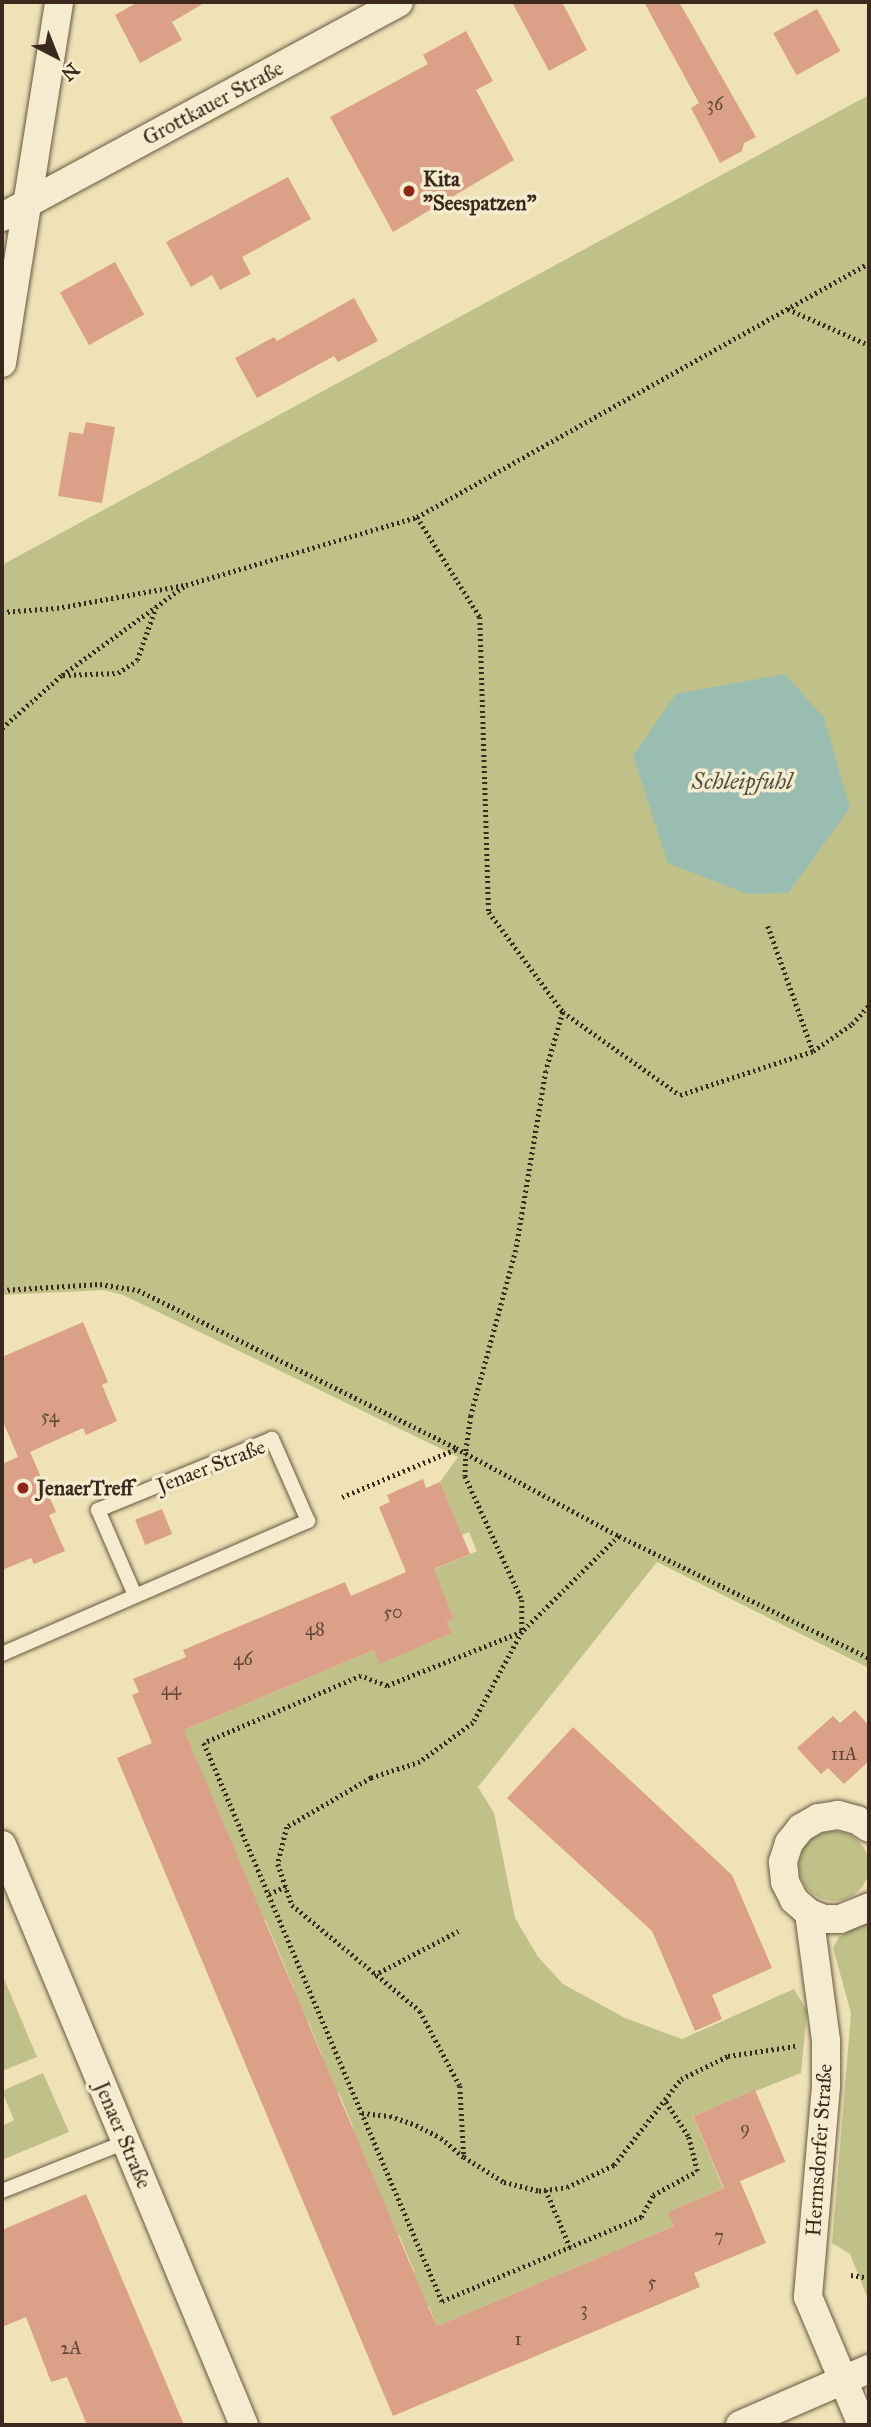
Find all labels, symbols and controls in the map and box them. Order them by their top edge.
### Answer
north arrow [21,21,91,91]
street label: Grottkauer Straße [138,55,288,151]
text: N [57,58,84,86]
house number: 36 [707,93,723,115]
place label: Kita "Seespatzen" [423,166,536,216]
marker: Kita "Seespatzen" [401,183,417,199]
water label: Schleipfuhl [692,767,792,795]
house number: 54 [41,1405,59,1427]
street label: Jenaer Straße [153,1434,269,1498]
place label: JenaerTreff [37,1475,133,1501]
marker: JenaerTreff [15,1480,31,1496]
house number: 50 [384,1601,402,1623]
house number: 48 [305,1618,325,1640]
house number: 46 [233,1648,253,1670]
house number: 44 [161,1678,181,1700]
house number: 11A [831,1743,857,1765]
street label: Hermsdorfer Straße [800,2063,838,2237]
street label: Jenaer Straße [89,2078,157,2192]
house number: 9 [740,2117,750,2139]
house number: 7 [714,2225,724,2247]
house number: 5 [648,2271,656,2293]
house number: 3 [580,2298,588,2320]
house number: 1 [514,2328,522,2350]
house number: 2A [61,2337,81,2359]

